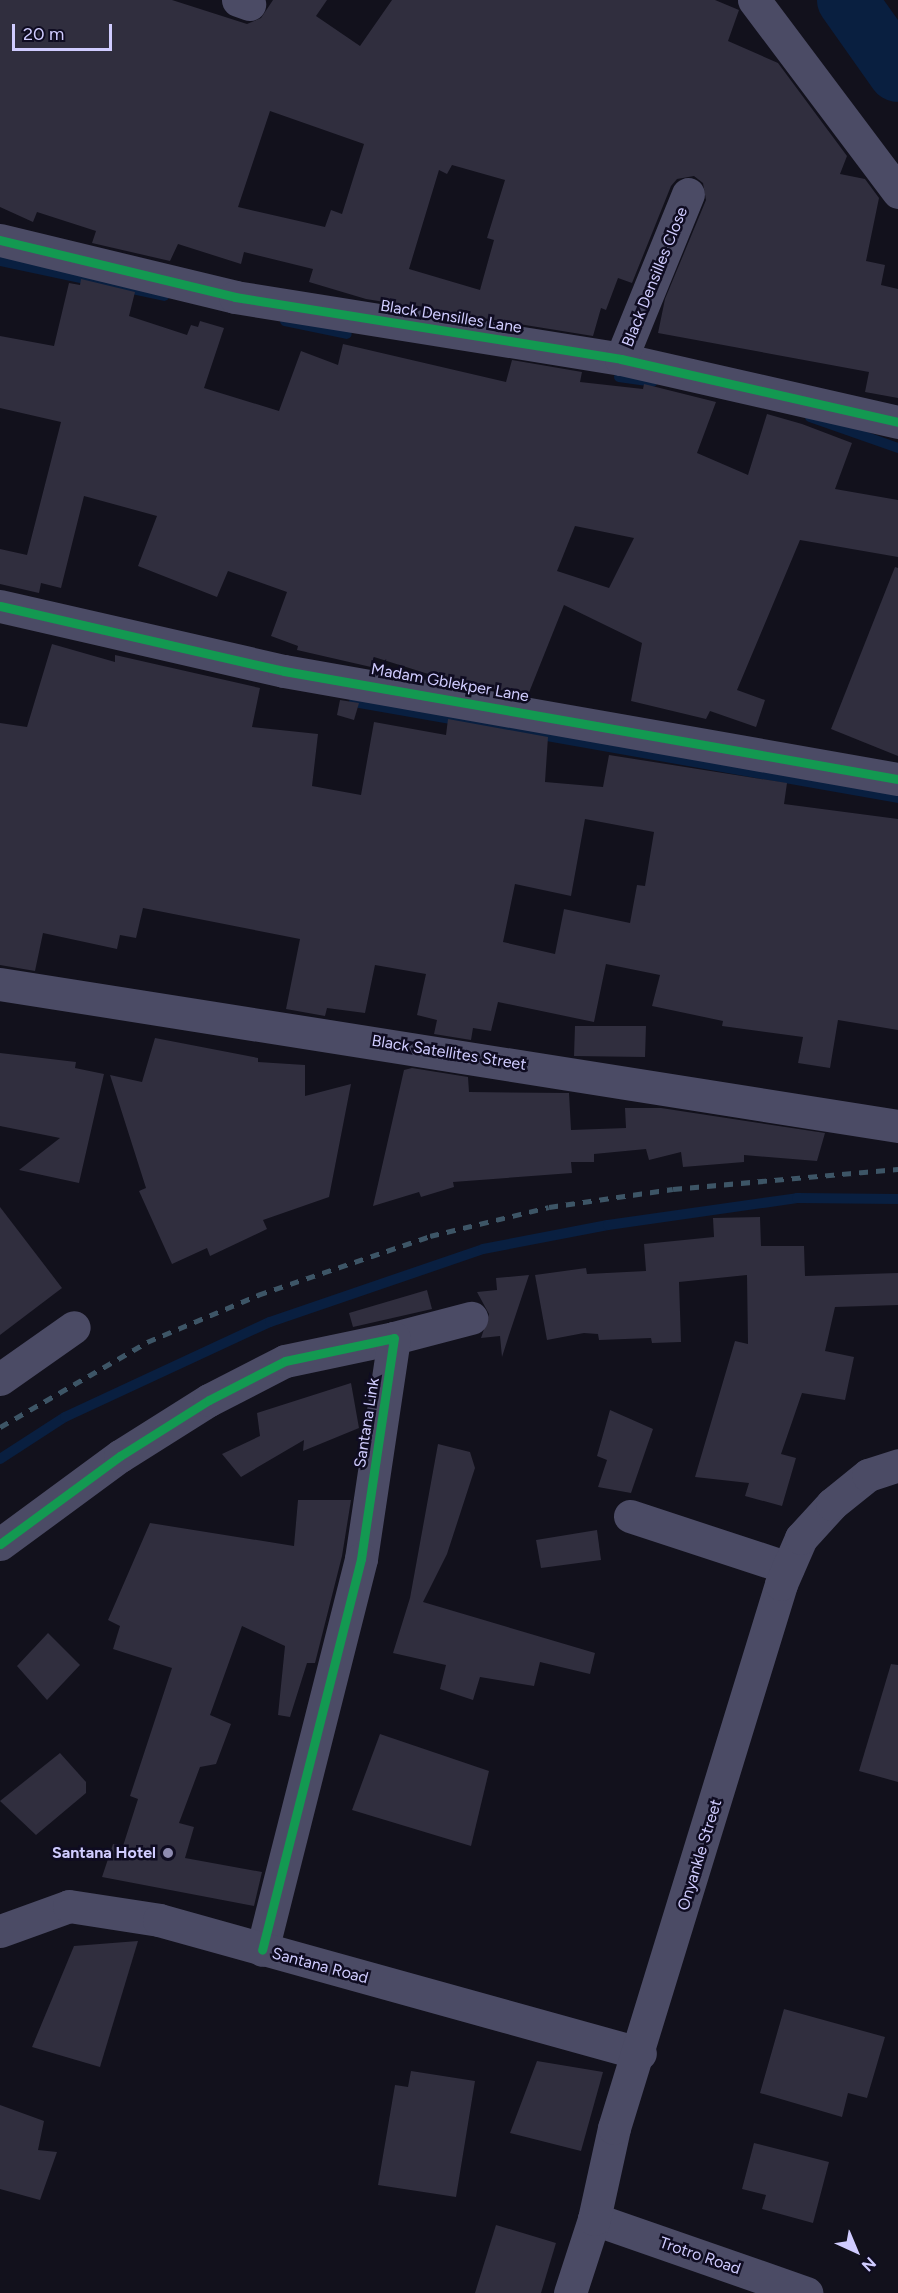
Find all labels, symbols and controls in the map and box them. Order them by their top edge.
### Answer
scale bar [15,12,116,50]
text: 20 m [23,23,64,45]
street label: Black Densilles Close [618,204,692,350]
street label: Black Densilles Lane [379,296,523,338]
street label: Madam Gblekper Lane [370,660,530,706]
street label: Black Satellites Street [370,1031,528,1075]
street label: Santana Link [350,1377,384,1469]
street label: Onyankle Street [674,1797,726,1913]
place label: Santana Hotel [52,1843,156,1863]
marker: Santana Hotel [161,1846,175,1860]
street label: Santana Road [270,1944,370,1988]
north arrow [826,2221,886,2281]
street label: Trotro Road [657,2233,743,2279]
text: N [858,2253,880,2275]

